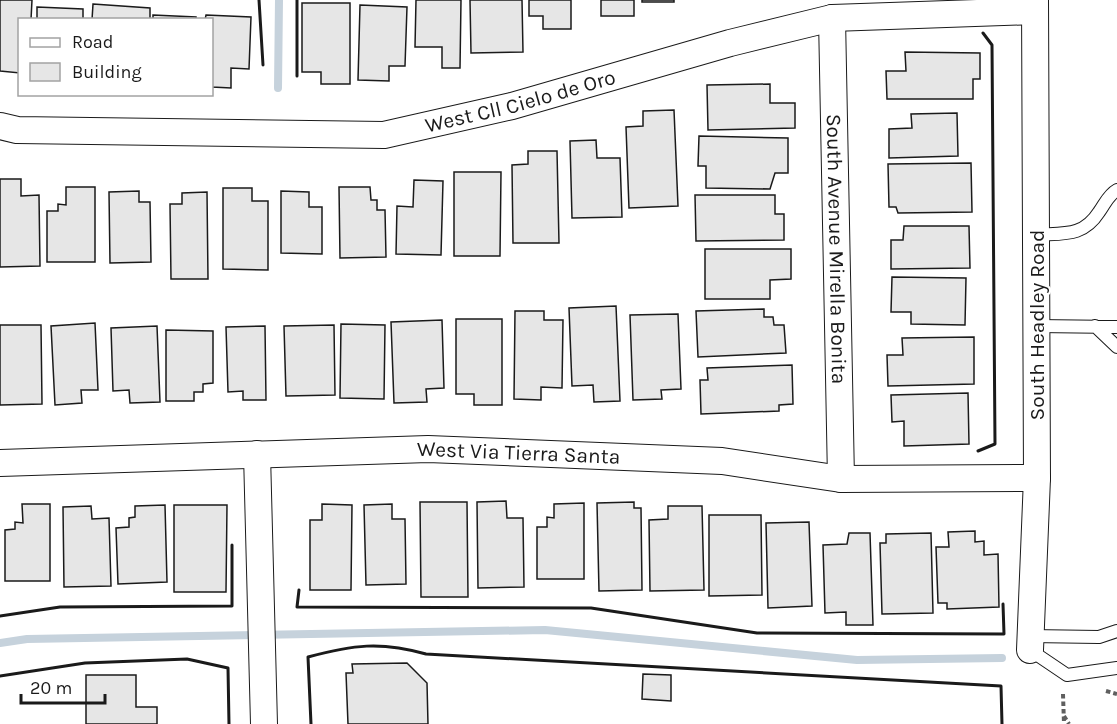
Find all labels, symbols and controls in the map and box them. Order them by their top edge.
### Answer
legend [18,18,213,96]
text: Road [72,31,113,53]
text: Building [72,61,142,83]
street label: West Cll Cielo de Oro [423,65,618,137]
street label: South Avenue Mirella Bonita [822,114,851,384]
street label: South Headley Road [1025,229,1049,421]
street label: West Via Tierra Santa [417,437,621,469]
scale bar [21,667,105,705]
text: 20 m [30,677,72,699]

